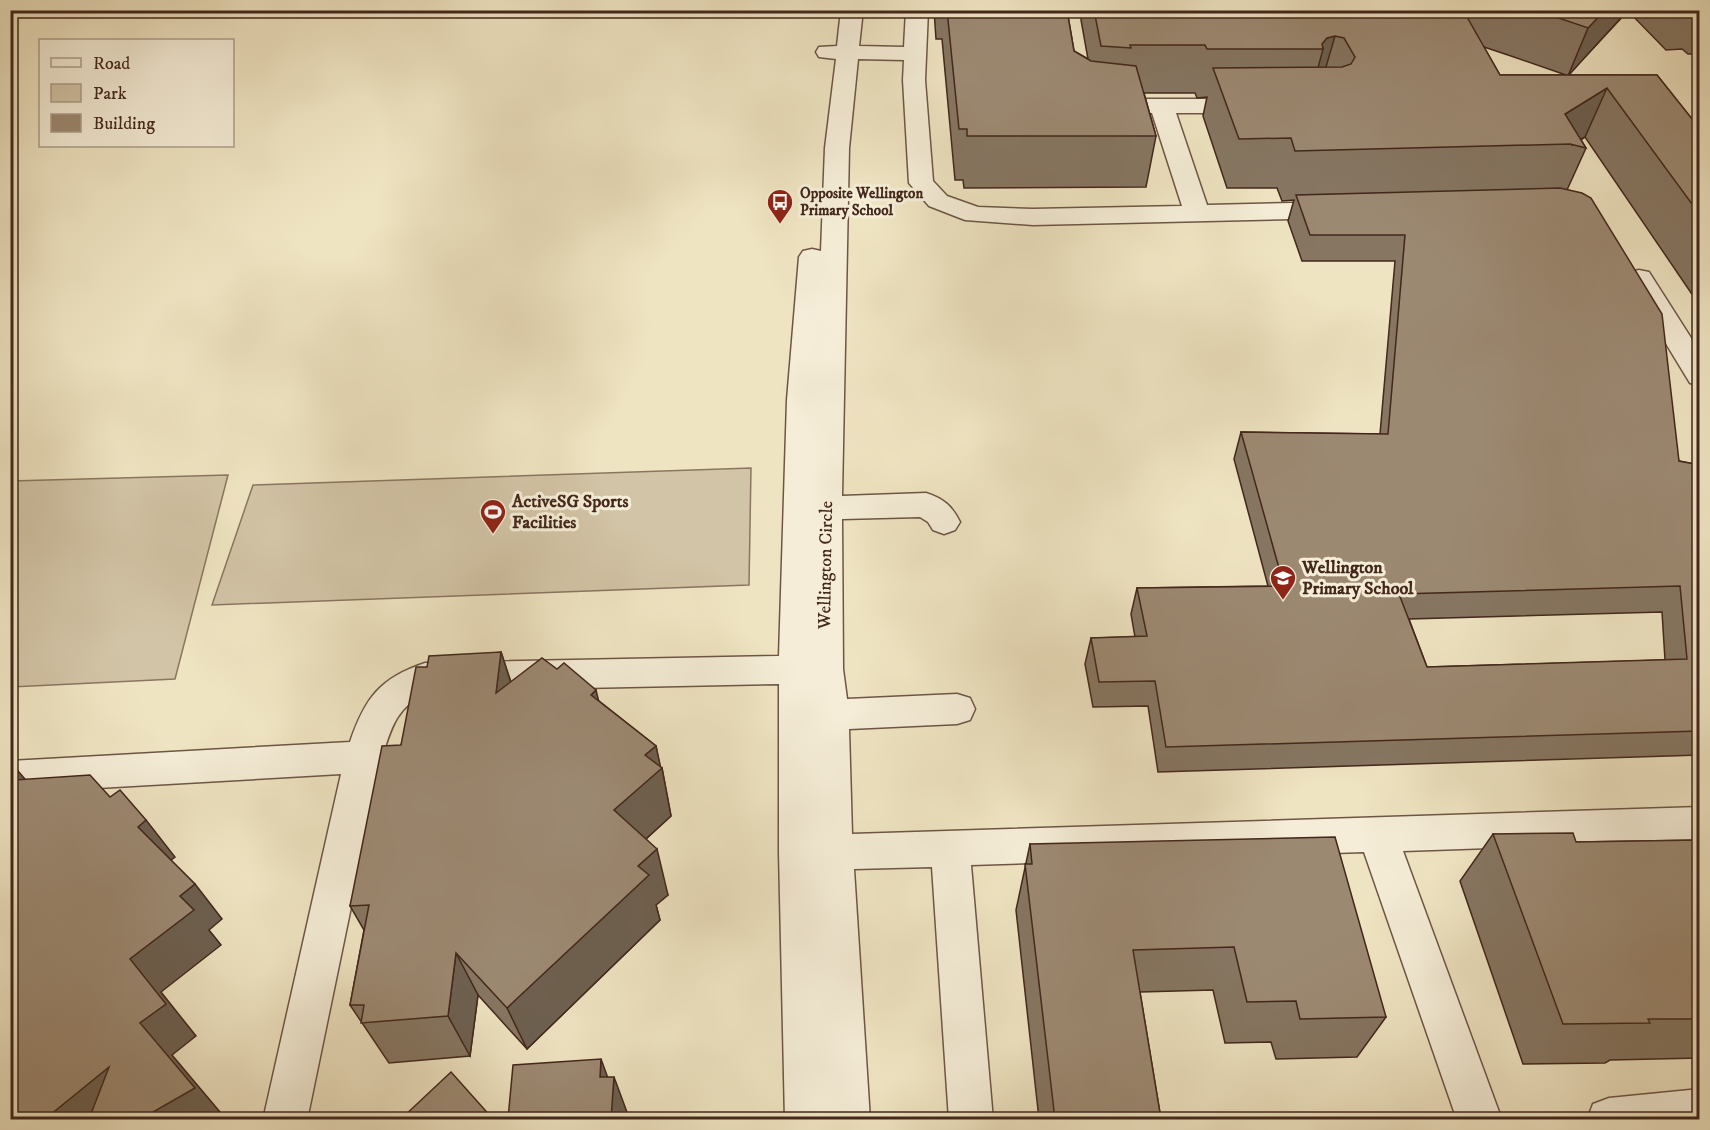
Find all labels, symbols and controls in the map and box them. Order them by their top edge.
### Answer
legend [39,39,234,147]
text: Road [93,53,130,75]
text: Park [93,83,127,105]
text: Building [93,113,155,135]
place label: Opposite Wellington Primary School [800,184,923,220]
bus stop icon: Opposite Wellington Primary School [765,187,795,225]
place label: ActiveSG Sports Facilities [511,491,628,534]
sports icon: ActiveSG Sports Facilities [478,497,508,535]
street label: Wellington Circle [814,501,838,630]
place label: Wellington Primary School [1301,557,1414,600]
school or university icon: Wellington Primary School [1268,563,1298,601]

